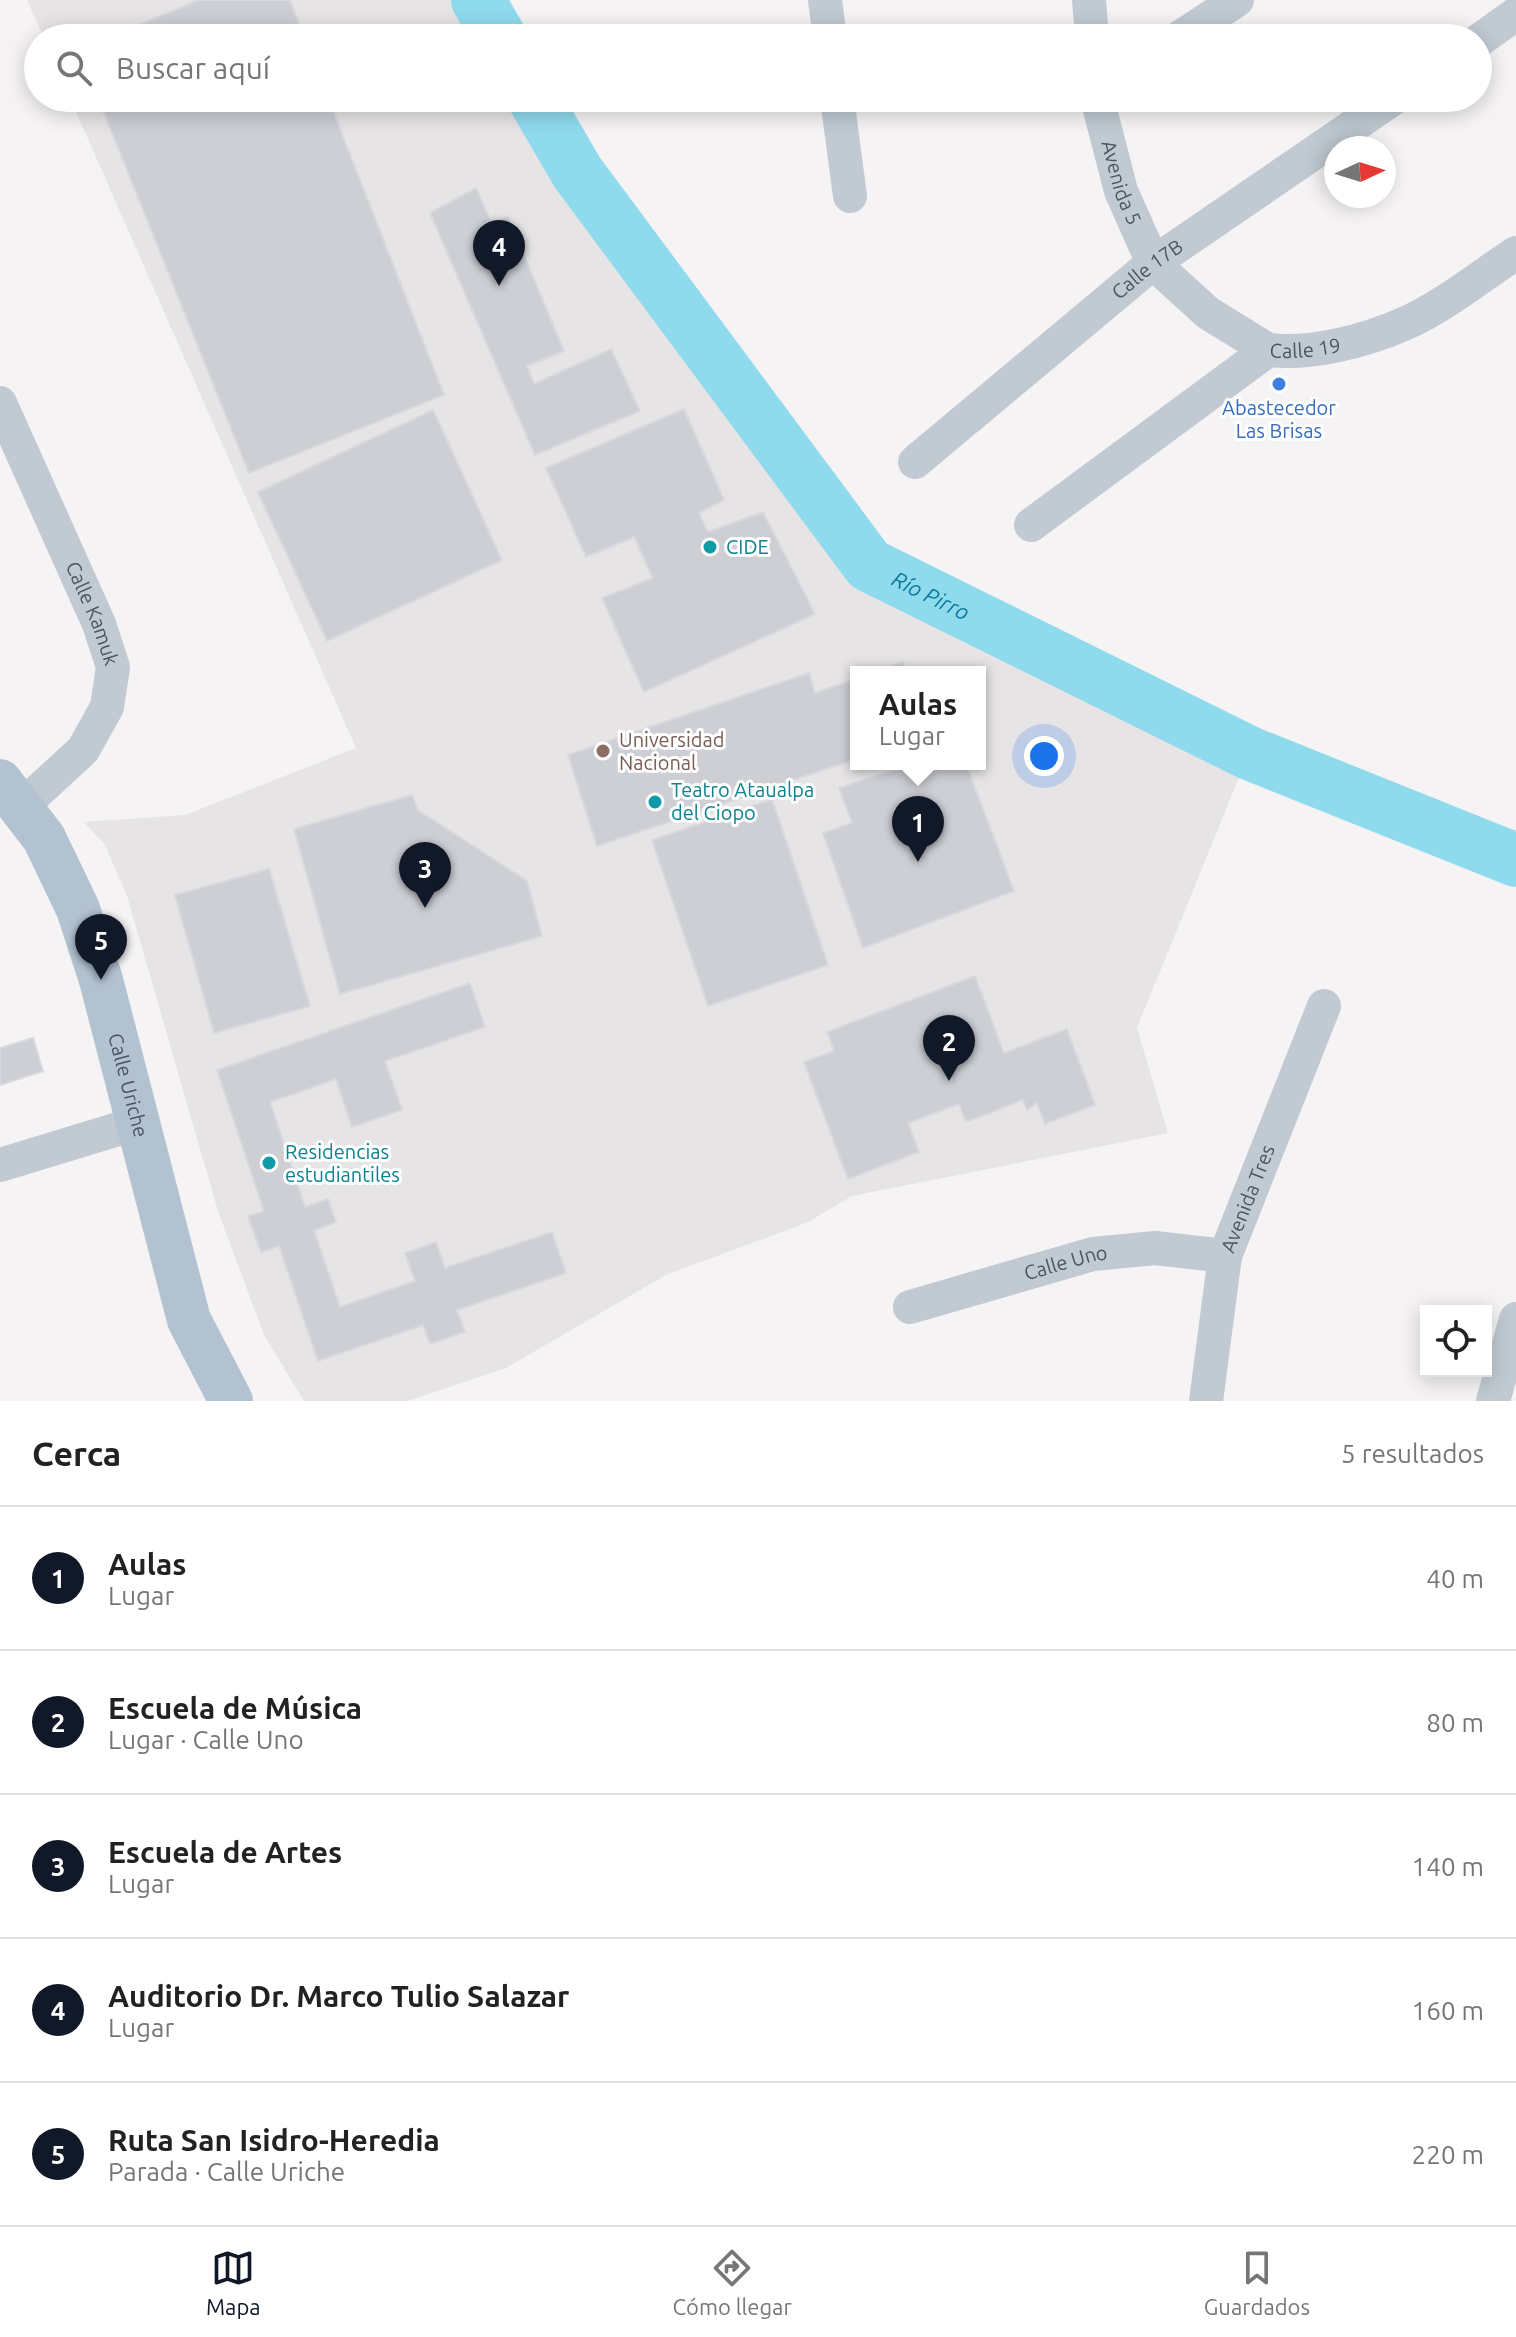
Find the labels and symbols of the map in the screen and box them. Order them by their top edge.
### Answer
north arrow [1324,136,1396,208]
street label: Avenida 5 [1097,138,1147,228]
pin: 4 [473,220,525,286]
street label: Calle 17B [1107,234,1187,304]
street label: Calle 19 [1269,333,1343,362]
marker: Abastecedor Las Brisas [1270,375,1288,393]
place label: Abastecedor Las Brisas [1222,396,1336,442]
place label: CIDE [726,535,769,558]
marker: CIDE [701,538,719,556]
street label: Calle Kamuk [62,558,124,668]
water label: Río Pirro [888,565,974,625]
place label: Universidad Nacional [619,728,724,774]
your location [1024,736,1064,776]
marker: Universidad Nacional [594,742,612,760]
place label: Teatro Ataualpa del Ciopo [671,778,814,824]
marker: Teatro Ataualpa del Ciopo [646,793,664,811]
pin: 1 [892,796,944,862]
pin: 3 [399,842,451,908]
pin: 5 [75,914,127,980]
pin: 2 [923,1015,975,1081]
street label: Calle Uriche [104,1031,153,1140]
place label: Residencias estudiantiles [285,1140,400,1186]
street label: Avenida Tres [1216,1141,1279,1256]
marker: Residencias estudiantiles [260,1154,278,1172]
street label: Calle Uno [1021,1241,1108,1284]

